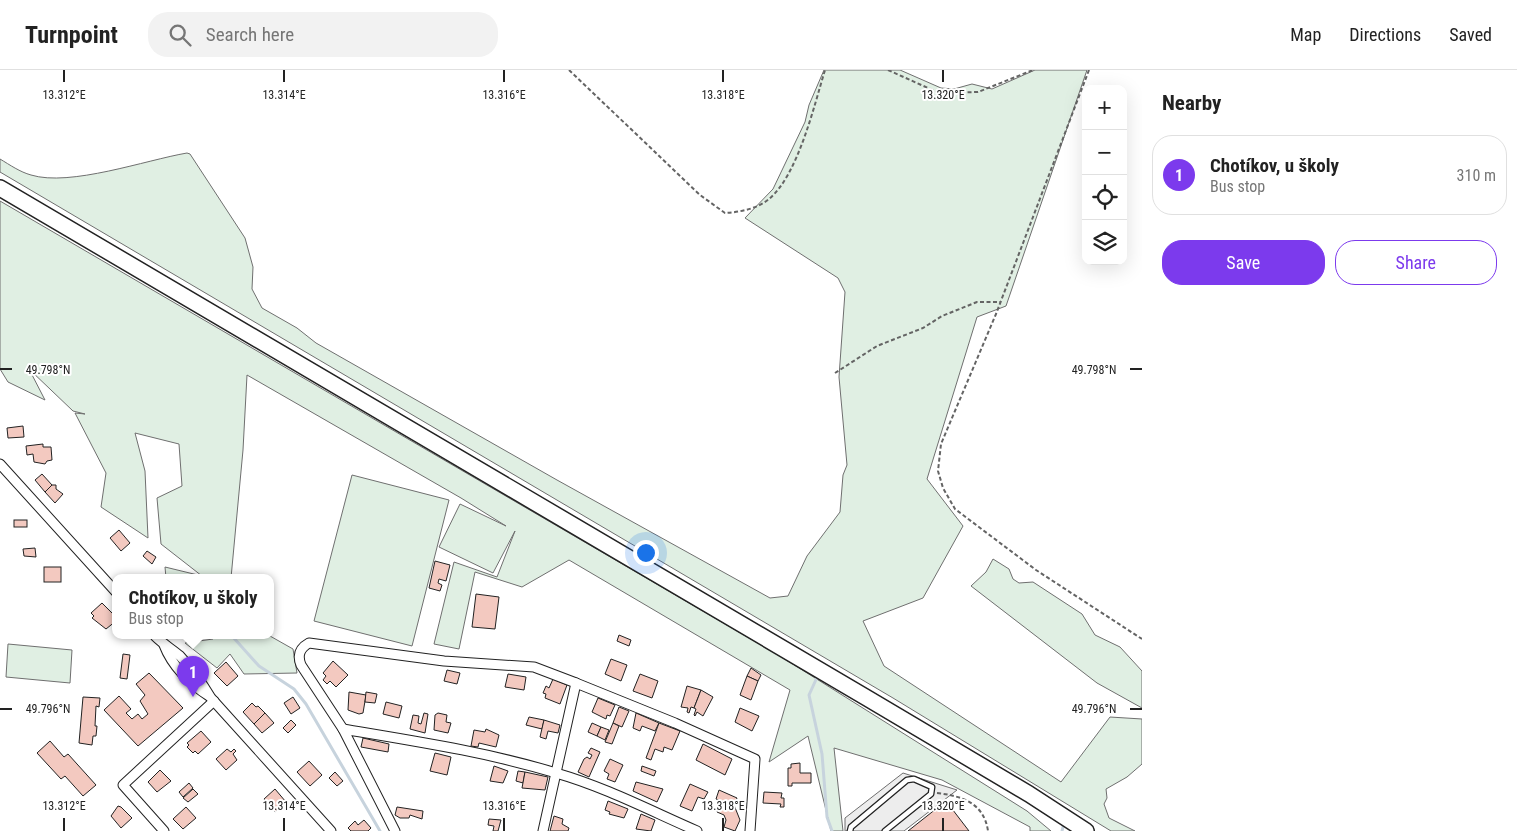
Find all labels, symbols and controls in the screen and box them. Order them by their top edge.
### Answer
search box [148,12,498,57]
text: Turnpoint [25,21,118,49]
icon: search [166,21,194,49]
text: Search here [206,23,294,46]
text: Map [1290,24,1321,45]
text: Directions [1349,24,1421,45]
text: Saved [1449,24,1492,45]
map controls [1082,85,1127,265]
button: + [1082,85,1127,130]
text: 13.312°E [42,88,86,102]
text: 13.314°E [262,88,306,102]
text: 13.316°E [482,88,526,102]
text: 13.318°E [701,88,745,102]
text: 13.320°E [921,88,965,102]
text: Nearby [1162,91,1221,115]
button: − [1082,130,1127,175]
text: Chotíkov, u školy [1210,154,1339,177]
text: 1 [1175,166,1183,185]
text: 310 m [1457,166,1496,185]
button: locate [1082,175,1127,220]
text: Bus stop [1210,177,1265,196]
button: layers [1082,220,1127,265]
button: Save [1162,240,1325,285]
button: Share [1335,240,1497,285]
text: 49.798°N [26,363,70,377]
text: 49.798°N [1072,363,1116,377]
your location [633,540,659,566]
popup [112,574,274,639]
text: Chotíkov, u školy [129,586,257,609]
text: Bus stop [129,609,184,628]
pin: 1 [177,656,209,697]
text: 49.796°N [26,702,70,716]
text: 49.796°N [1072,702,1116,716]
text: 13.312°E [42,799,86,813]
text: 13.314°E [262,799,306,813]
text: 13.316°E [482,799,526,813]
text: 13.318°E [701,799,745,813]
text: 13.320°E [921,799,965,813]

